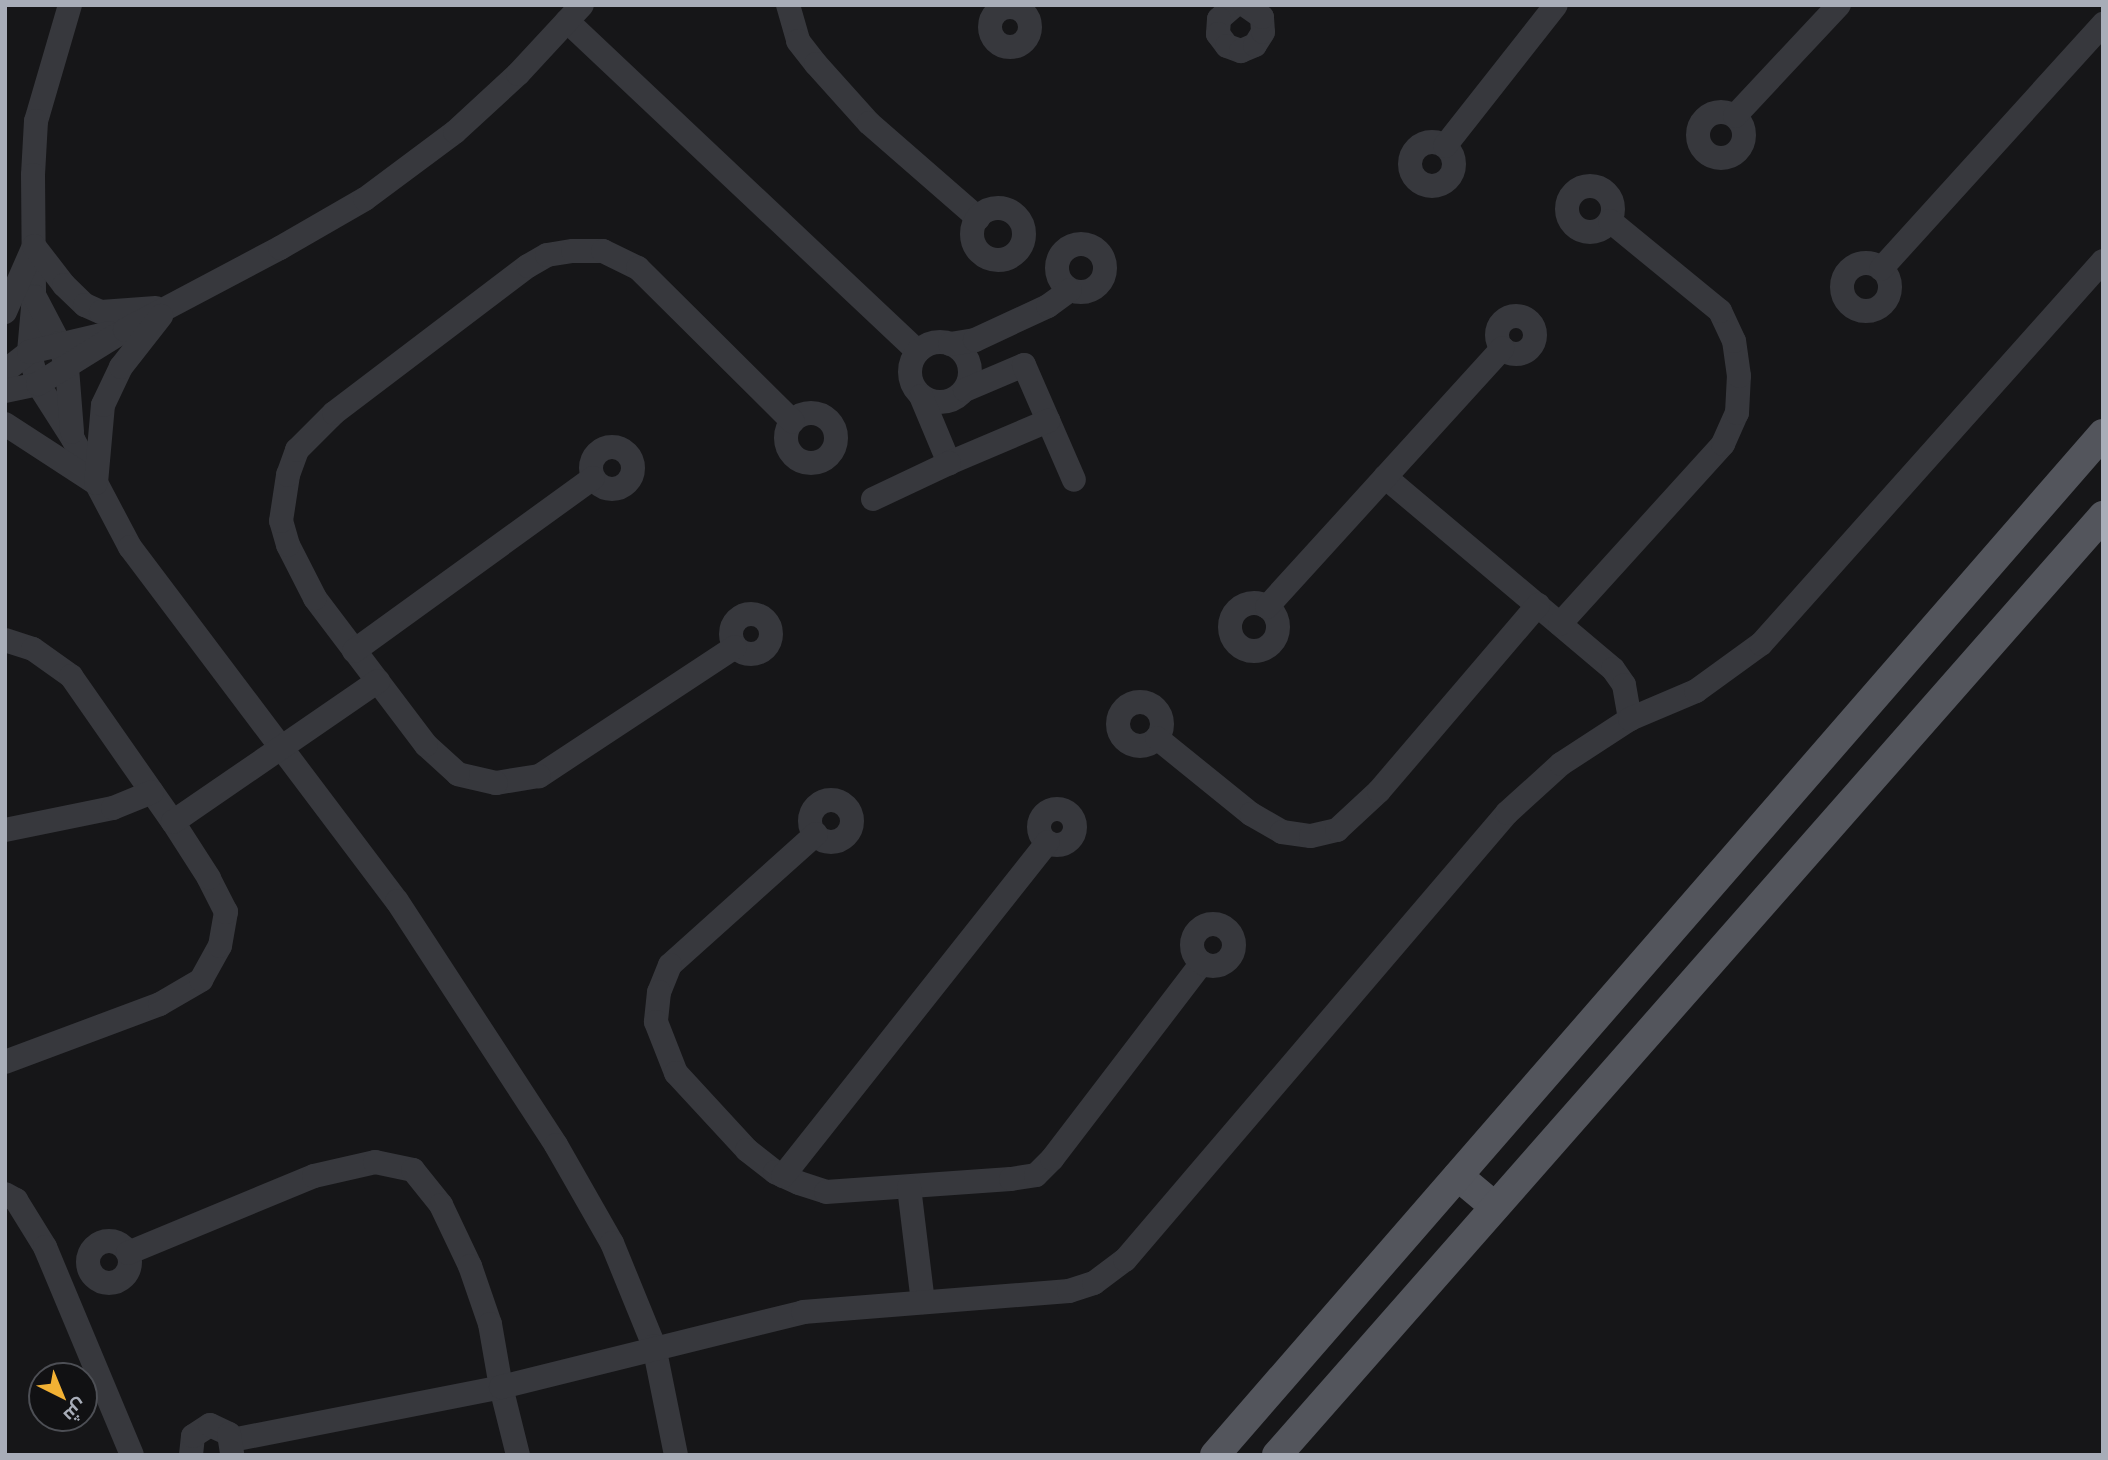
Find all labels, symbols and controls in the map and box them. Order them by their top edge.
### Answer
north arrow [28,1362,98,1432]
text: ش [58,1393,94,1429]

